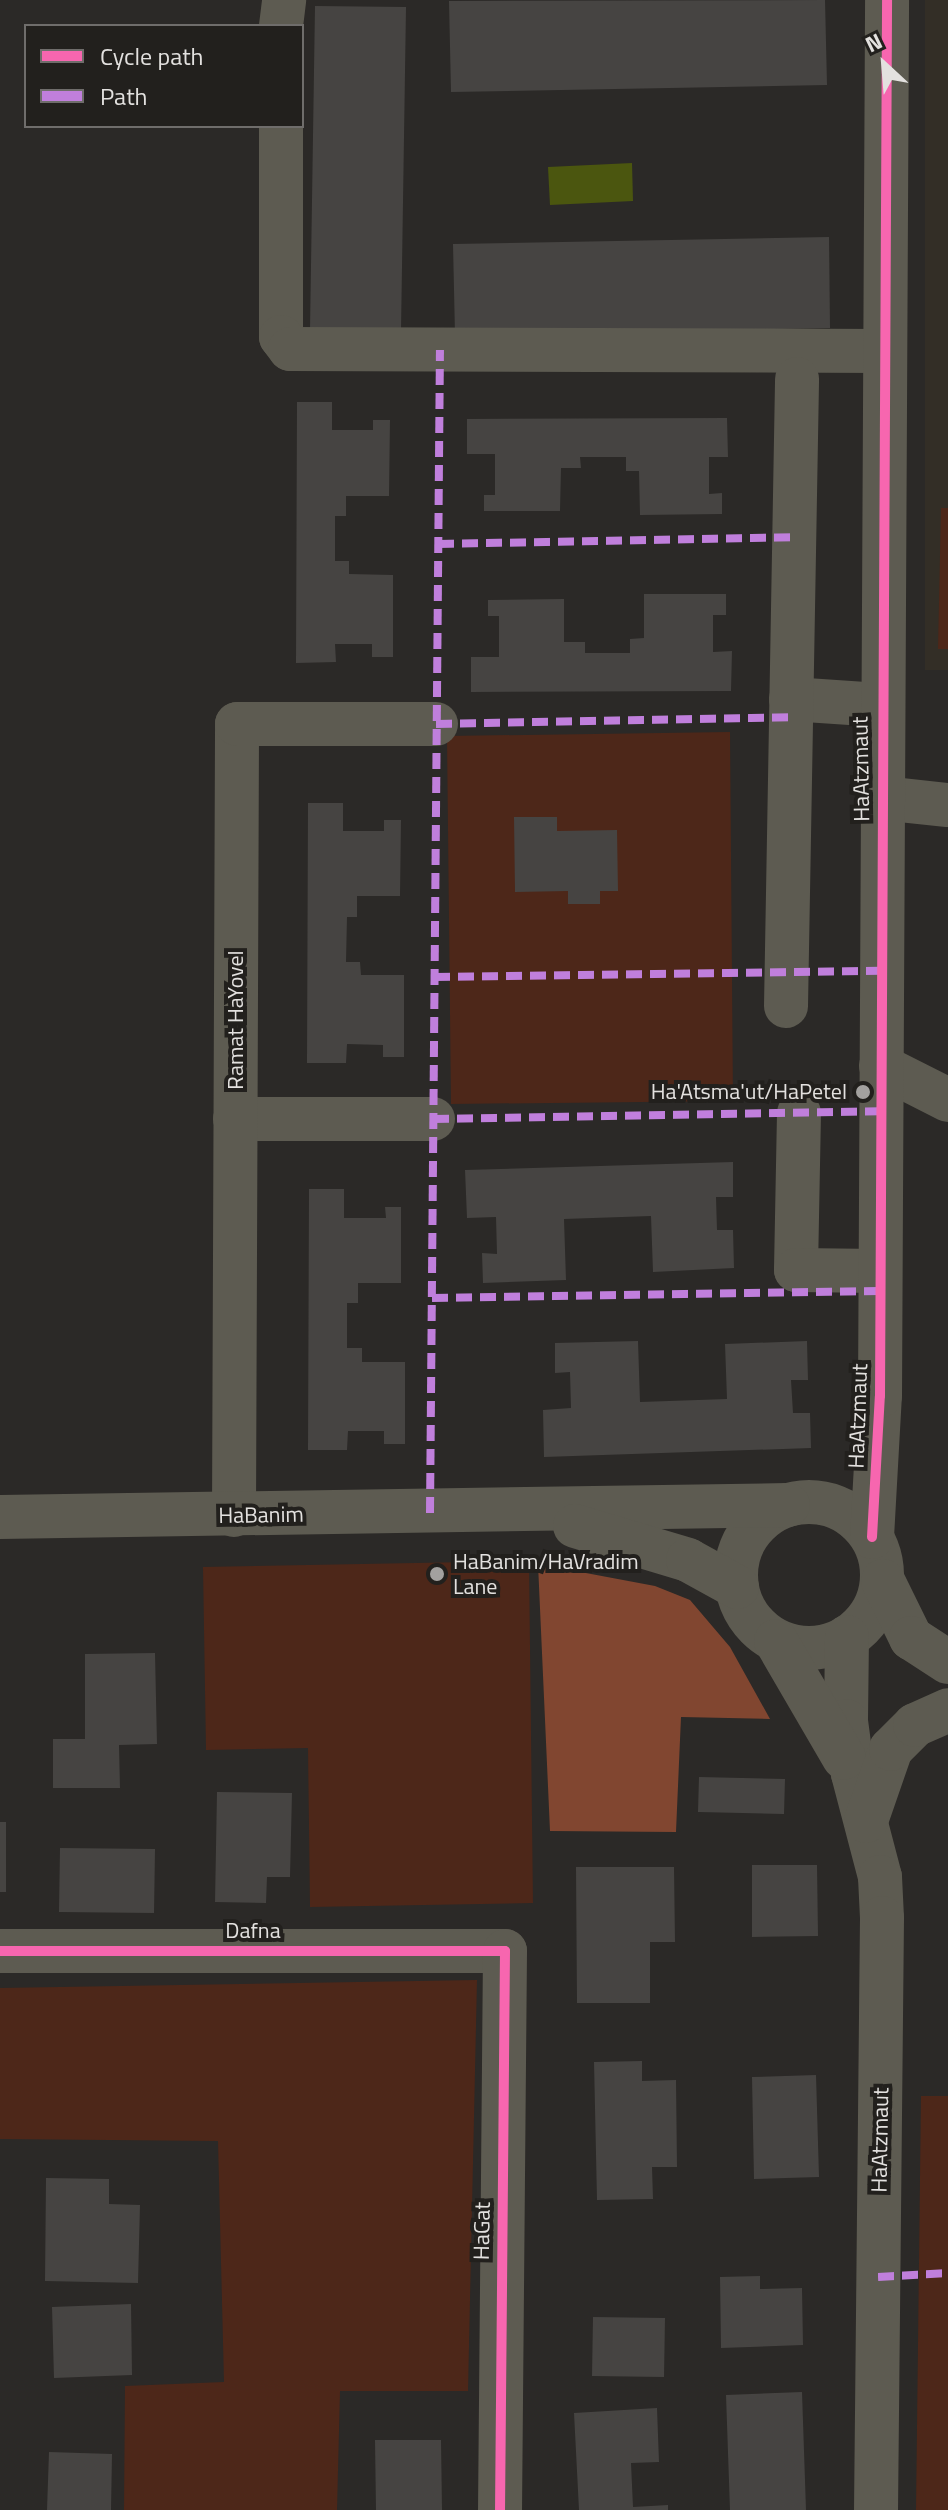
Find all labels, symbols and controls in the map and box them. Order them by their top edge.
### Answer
legend [24,24,304,128]
north arrow [844,24,924,104]
text: N [859,24,888,61]
text: Cycle path [100,38,203,74]
text: Path [100,78,147,114]
street label: HaAtzmaut [847,716,875,822]
street label: Ramat HaYovel [223,950,249,1090]
place label: Ha'Atsma'ut/HaPetel [651,1079,847,1105]
marker: Ha'Atsma'ut/HaPetel [854,1083,872,1101]
street label: HaAtzmaut [843,1363,873,1469]
street label: HaBanim [218,1501,304,1529]
place label: HaBanim/HaVradim Lane [453,1548,639,1600]
marker: HaBanim/HaVradim Lane [428,1565,446,1583]
street label: Dafna [225,1918,281,1944]
street label: HaAtzmaut [866,2087,894,2193]
street label: HaGat [468,2202,496,2260]

